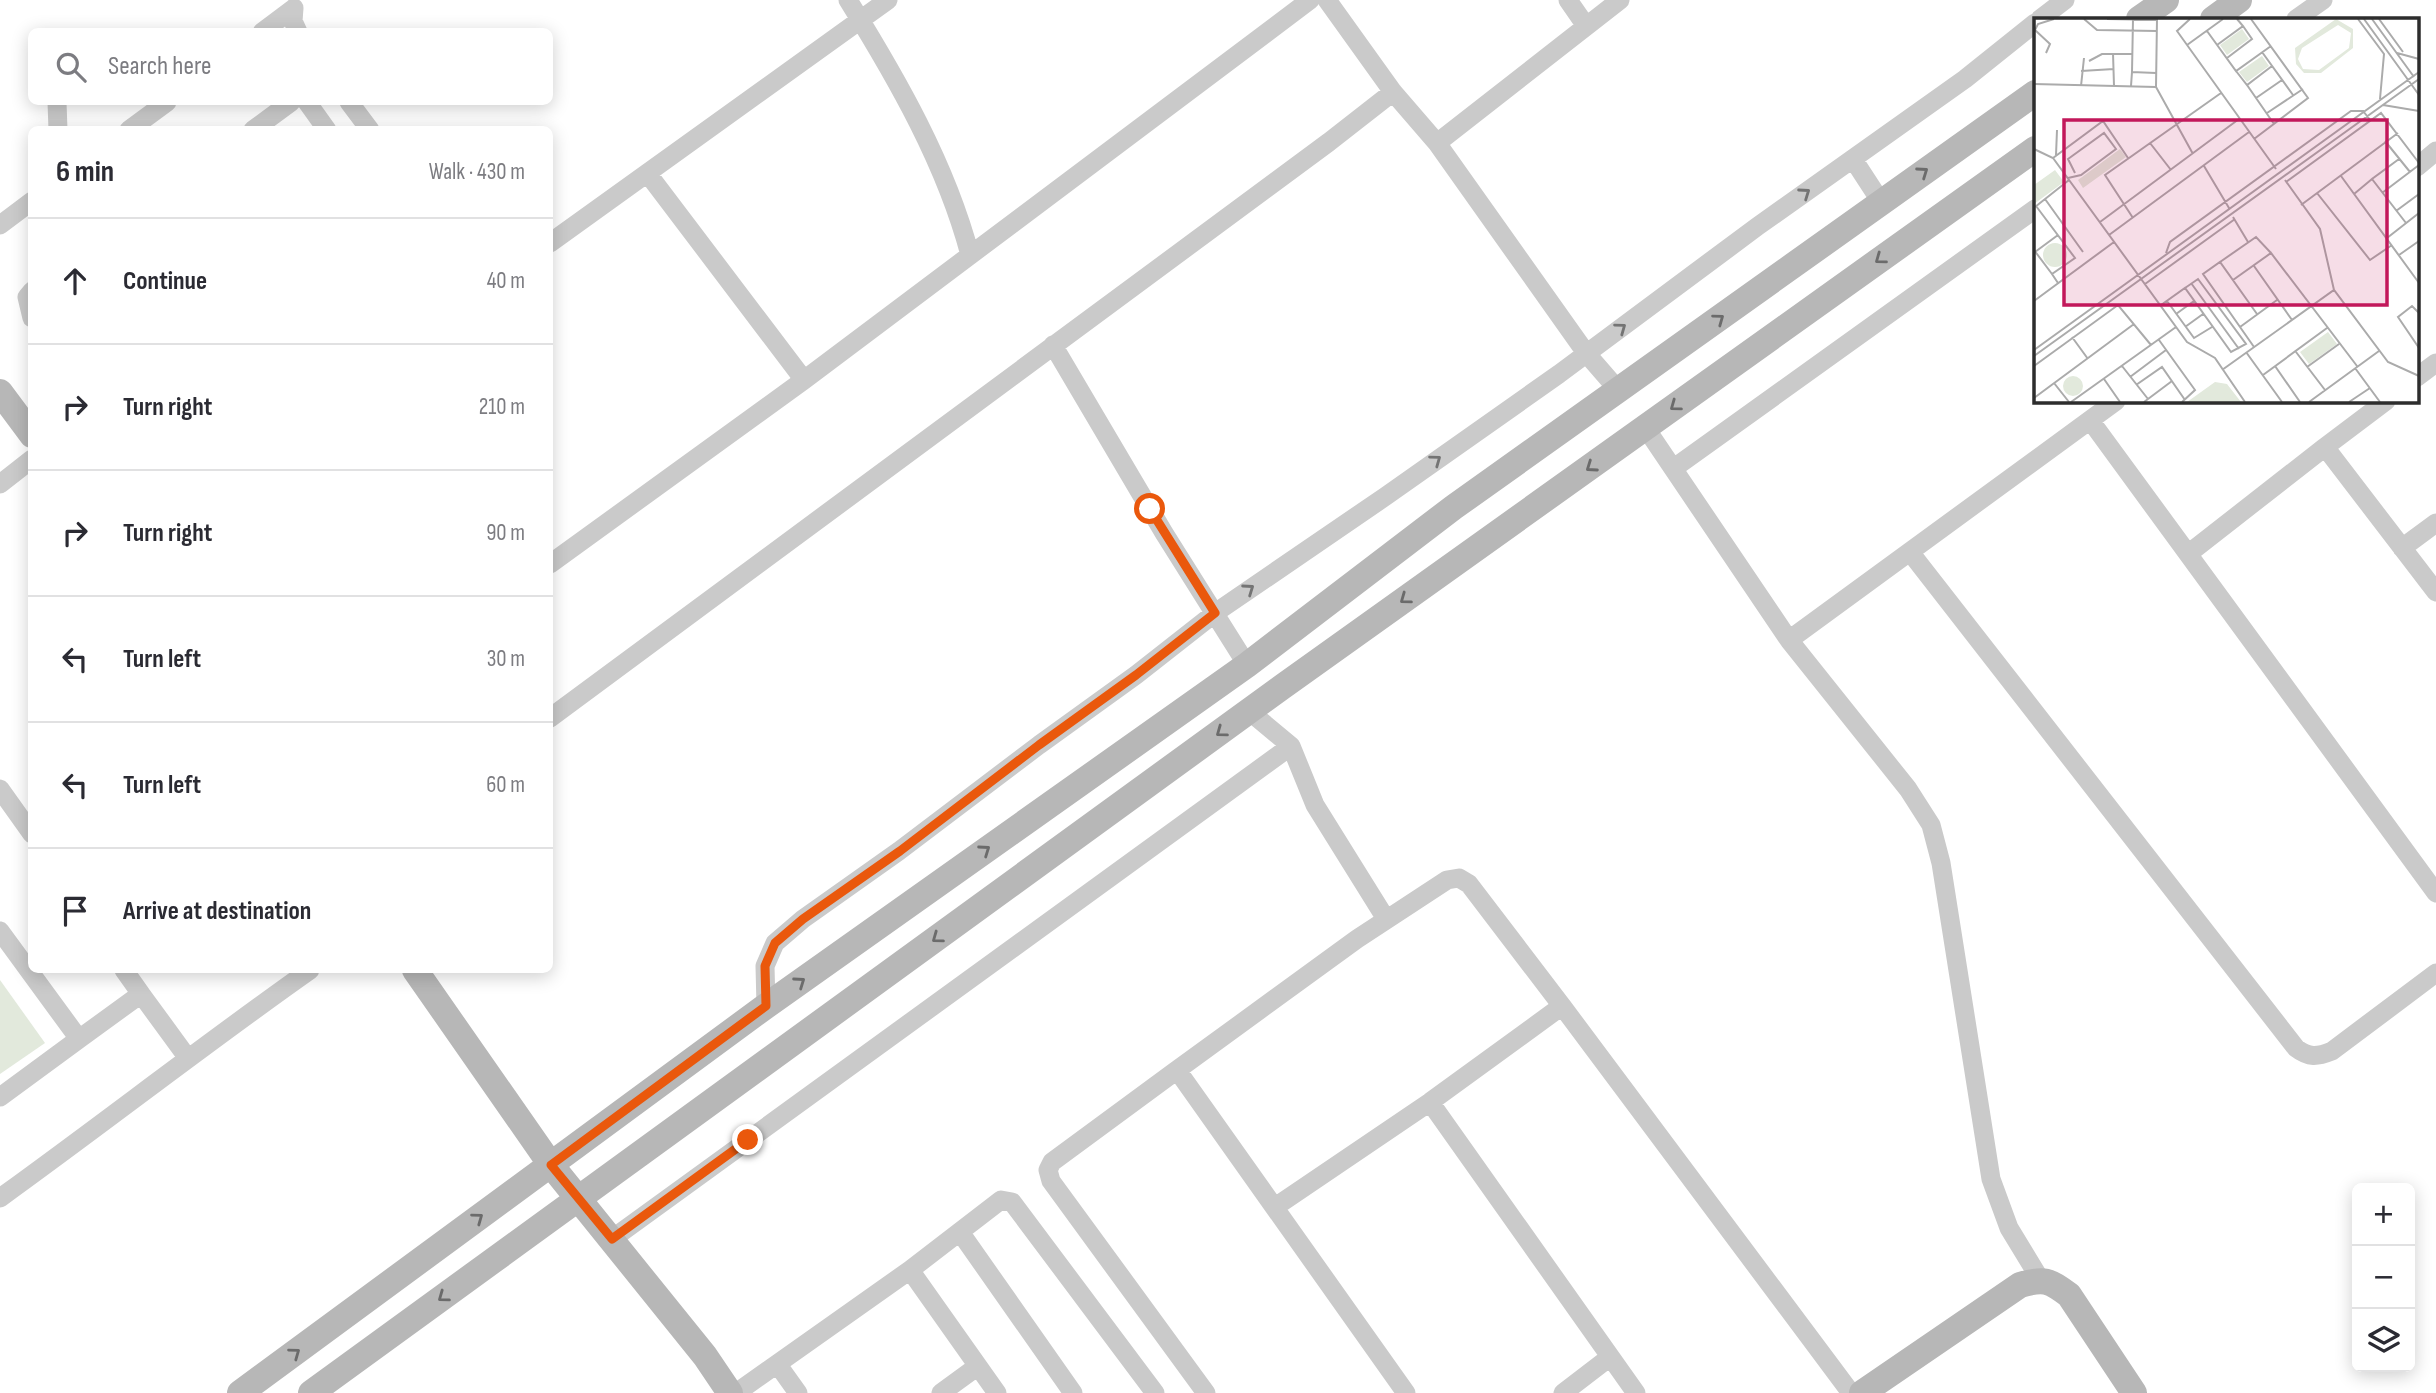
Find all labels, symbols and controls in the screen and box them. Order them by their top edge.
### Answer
inset map [2034,18,2418,402]
search box [28,28,553,105]
icon: search [52,48,90,86]
text: Search here [108,51,211,82]
text: 6 min [56,154,114,190]
text: Walk · 430 m [429,158,525,186]
one-way arrow [1915,168,1928,180]
one-way arrow [1797,188,1810,201]
one-way arrow [1875,251,1888,263]
icon: ahead [56,262,94,300]
text: Continue [123,266,207,297]
text: 40 m [487,267,525,295]
one-way arrow [1711,315,1724,327]
one-way arrow [1613,324,1626,336]
icon: right [56,388,94,426]
text: Turn right [123,392,212,423]
text: 210 m [479,393,525,421]
one-way arrow [1670,397,1683,410]
one-way arrow [1428,455,1440,468]
one-way arrow [1586,459,1599,471]
route start [1134,493,1165,524]
icon: right [56,514,94,552]
text: Turn right [123,518,212,549]
text: 90 m [486,519,525,547]
one-way arrow [1241,585,1254,597]
one-way arrow [1400,591,1413,603]
icon: left [56,640,94,678]
text: Turn left [123,644,201,675]
text: 30 m [487,645,525,673]
one-way arrow [1216,724,1229,736]
icon: left [56,766,94,804]
text: Turn left [123,770,201,801]
text: 60 m [486,771,525,799]
one-way arrow [977,846,990,858]
icon: arrive [56,892,94,930]
text: Arrive at destination [123,896,311,927]
one-way arrow [933,929,945,942]
one-way arrow [792,978,805,990]
route end [732,1124,763,1155]
map controls [2352,1183,2415,1372]
button: + [2352,1183,2415,1246]
one-way arrow [470,1214,483,1226]
button: − [2352,1246,2415,1309]
one-way arrow [438,1288,451,1301]
button: layers [2352,1309,2415,1372]
one-way arrow [287,1348,300,1361]

